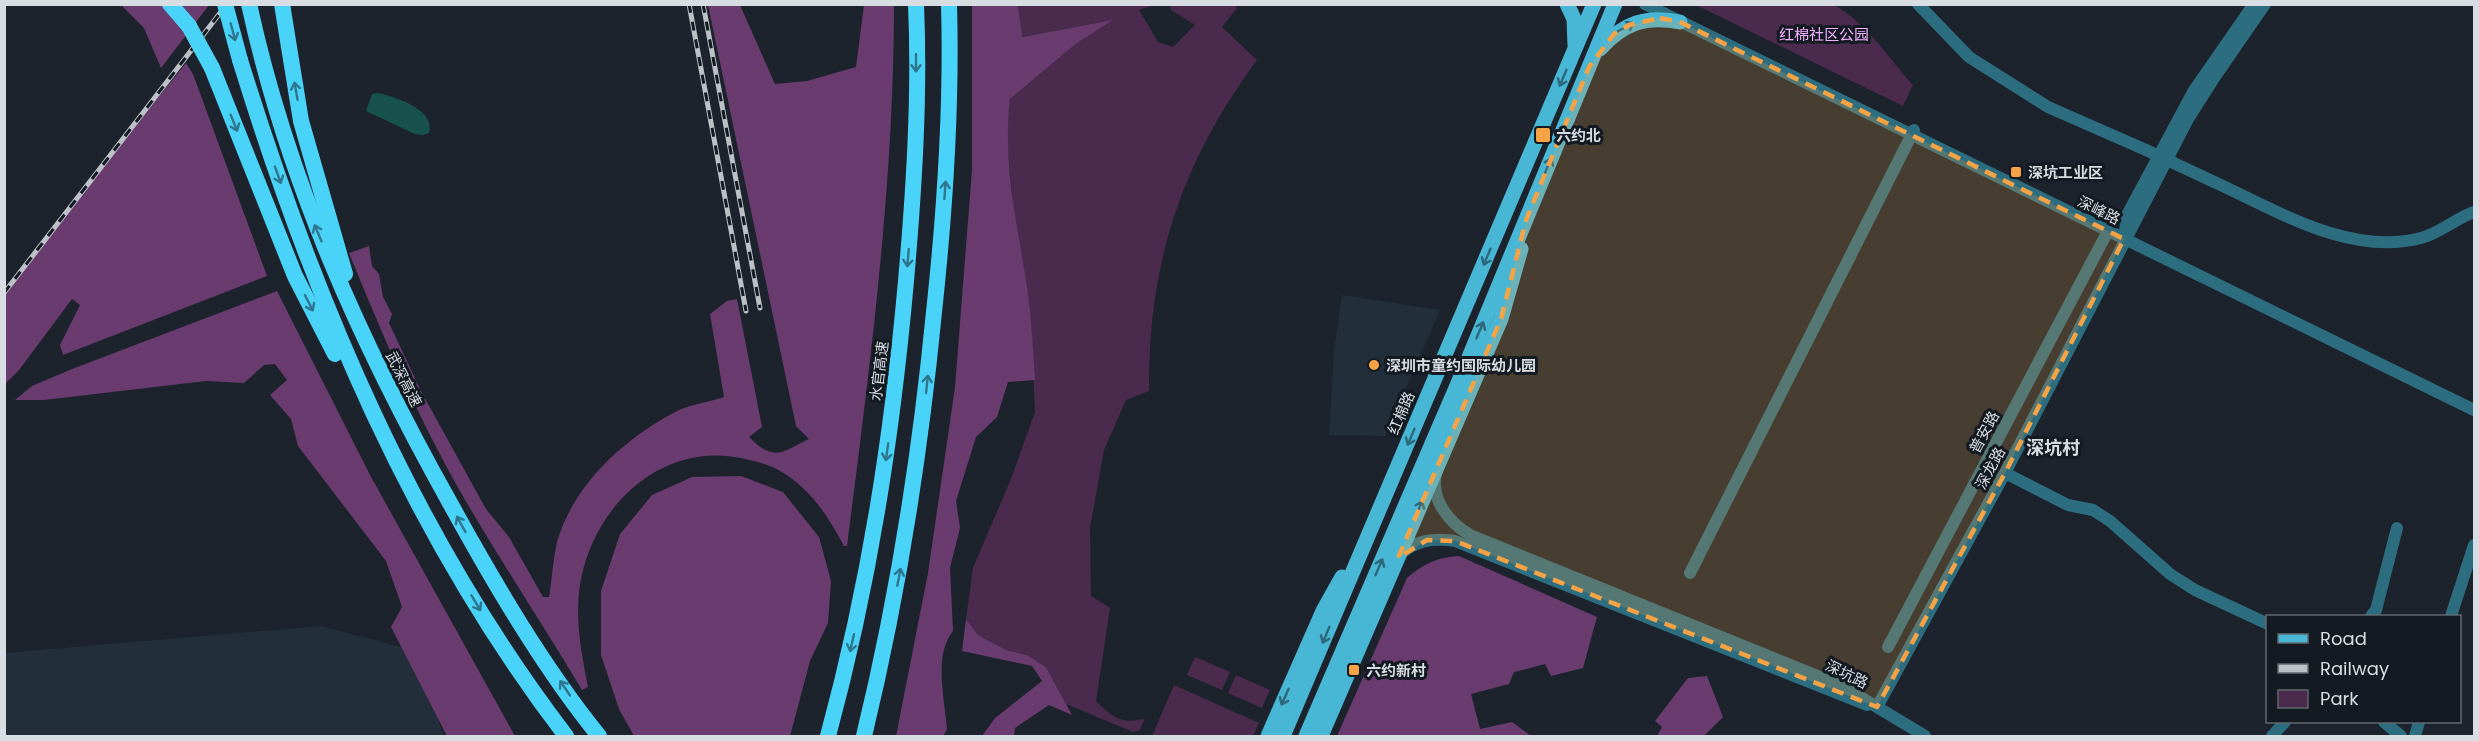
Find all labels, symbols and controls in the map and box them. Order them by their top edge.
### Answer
one-way arrow [1617,21,1635,32]
one-way arrow [227,22,239,41]
park label: 红棉社区公园 [1779,24,1869,45]
one-way arrow [911,52,922,72]
one-way arrow [1557,68,1568,86]
one-way arrow [290,82,301,102]
one-way arrow [229,113,240,131]
place label: 六约北 [1556,125,1601,146]
marker: 六约北 [1534,126,1552,144]
one-way arrow [1543,157,1554,175]
place label: 深坑工业区 [2028,162,2103,183]
one-way arrow [274,165,285,184]
marker: 深坑工业区 [2009,165,2023,179]
one-way arrow [940,180,951,200]
street label: 深峰路 [2074,191,2124,229]
one-way arrow [312,225,323,243]
one-way arrow [902,247,913,267]
one-way arrow [1481,247,1492,266]
one-way arrow [303,293,315,311]
one-way arrow [1475,321,1486,340]
street label: 水官高速 [865,340,893,402]
street label: 武深高速 [381,347,427,411]
place label: 深圳市童约国际幼儿园 [1386,355,1536,376]
marker: 深圳市童约国际幼儿园 [1367,358,1381,372]
one-way arrow [922,375,933,394]
street label: 红棉路 [1383,388,1419,438]
street label: 普安路 [1964,407,2004,457]
one-way arrow [1404,427,1416,445]
district label: 深坑村 [2026,435,2080,460]
one-way arrow [881,441,892,461]
street label: 深龙路 [1970,443,2010,493]
one-way arrow [1414,501,1425,519]
one-way arrow [455,516,467,533]
one-way arrow [1374,558,1385,577]
one-way arrow [894,568,905,587]
one-way arrow [471,594,483,611]
legend [2266,615,2461,723]
one-way arrow [1320,626,1331,644]
text: Road [2320,626,2367,651]
one-way arrow [845,633,857,652]
street label: 深坑路 [1822,655,1872,693]
text: Railway [2320,656,2389,681]
place label: 六约新村 [1366,660,1426,681]
marker: 六约新村 [1347,663,1361,677]
one-way arrow [559,681,571,697]
text: Park [2320,686,2359,711]
one-way arrow [1279,688,1290,706]

